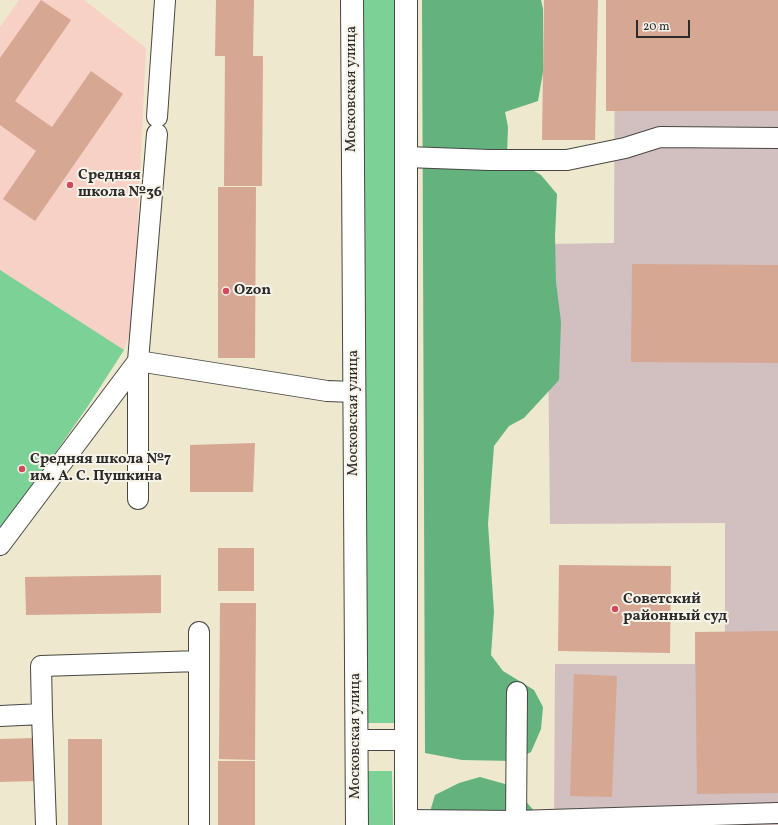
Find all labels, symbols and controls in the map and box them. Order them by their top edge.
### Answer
scale bar [638,12,692,38]
text: 20 m [643,19,670,35]
street label: Московская улица [343,26,361,152]
place label: Средняя школа №36 [78,167,162,202]
marker: Средняя школа №36 [65,180,75,190]
place label: Ozon [234,282,271,300]
marker: Ozon [221,286,231,296]
street label: Московская улица [345,350,363,476]
place label: Средняя школа №7 им. А. С. Пушкина [30,451,171,486]
marker: Средняя школа №7 им. А. С. Пушкина [17,464,27,474]
place label: Советский районный суд [623,591,728,626]
marker: Советский районный суд [610,604,620,614]
street label: Московская улица [347,673,365,799]

